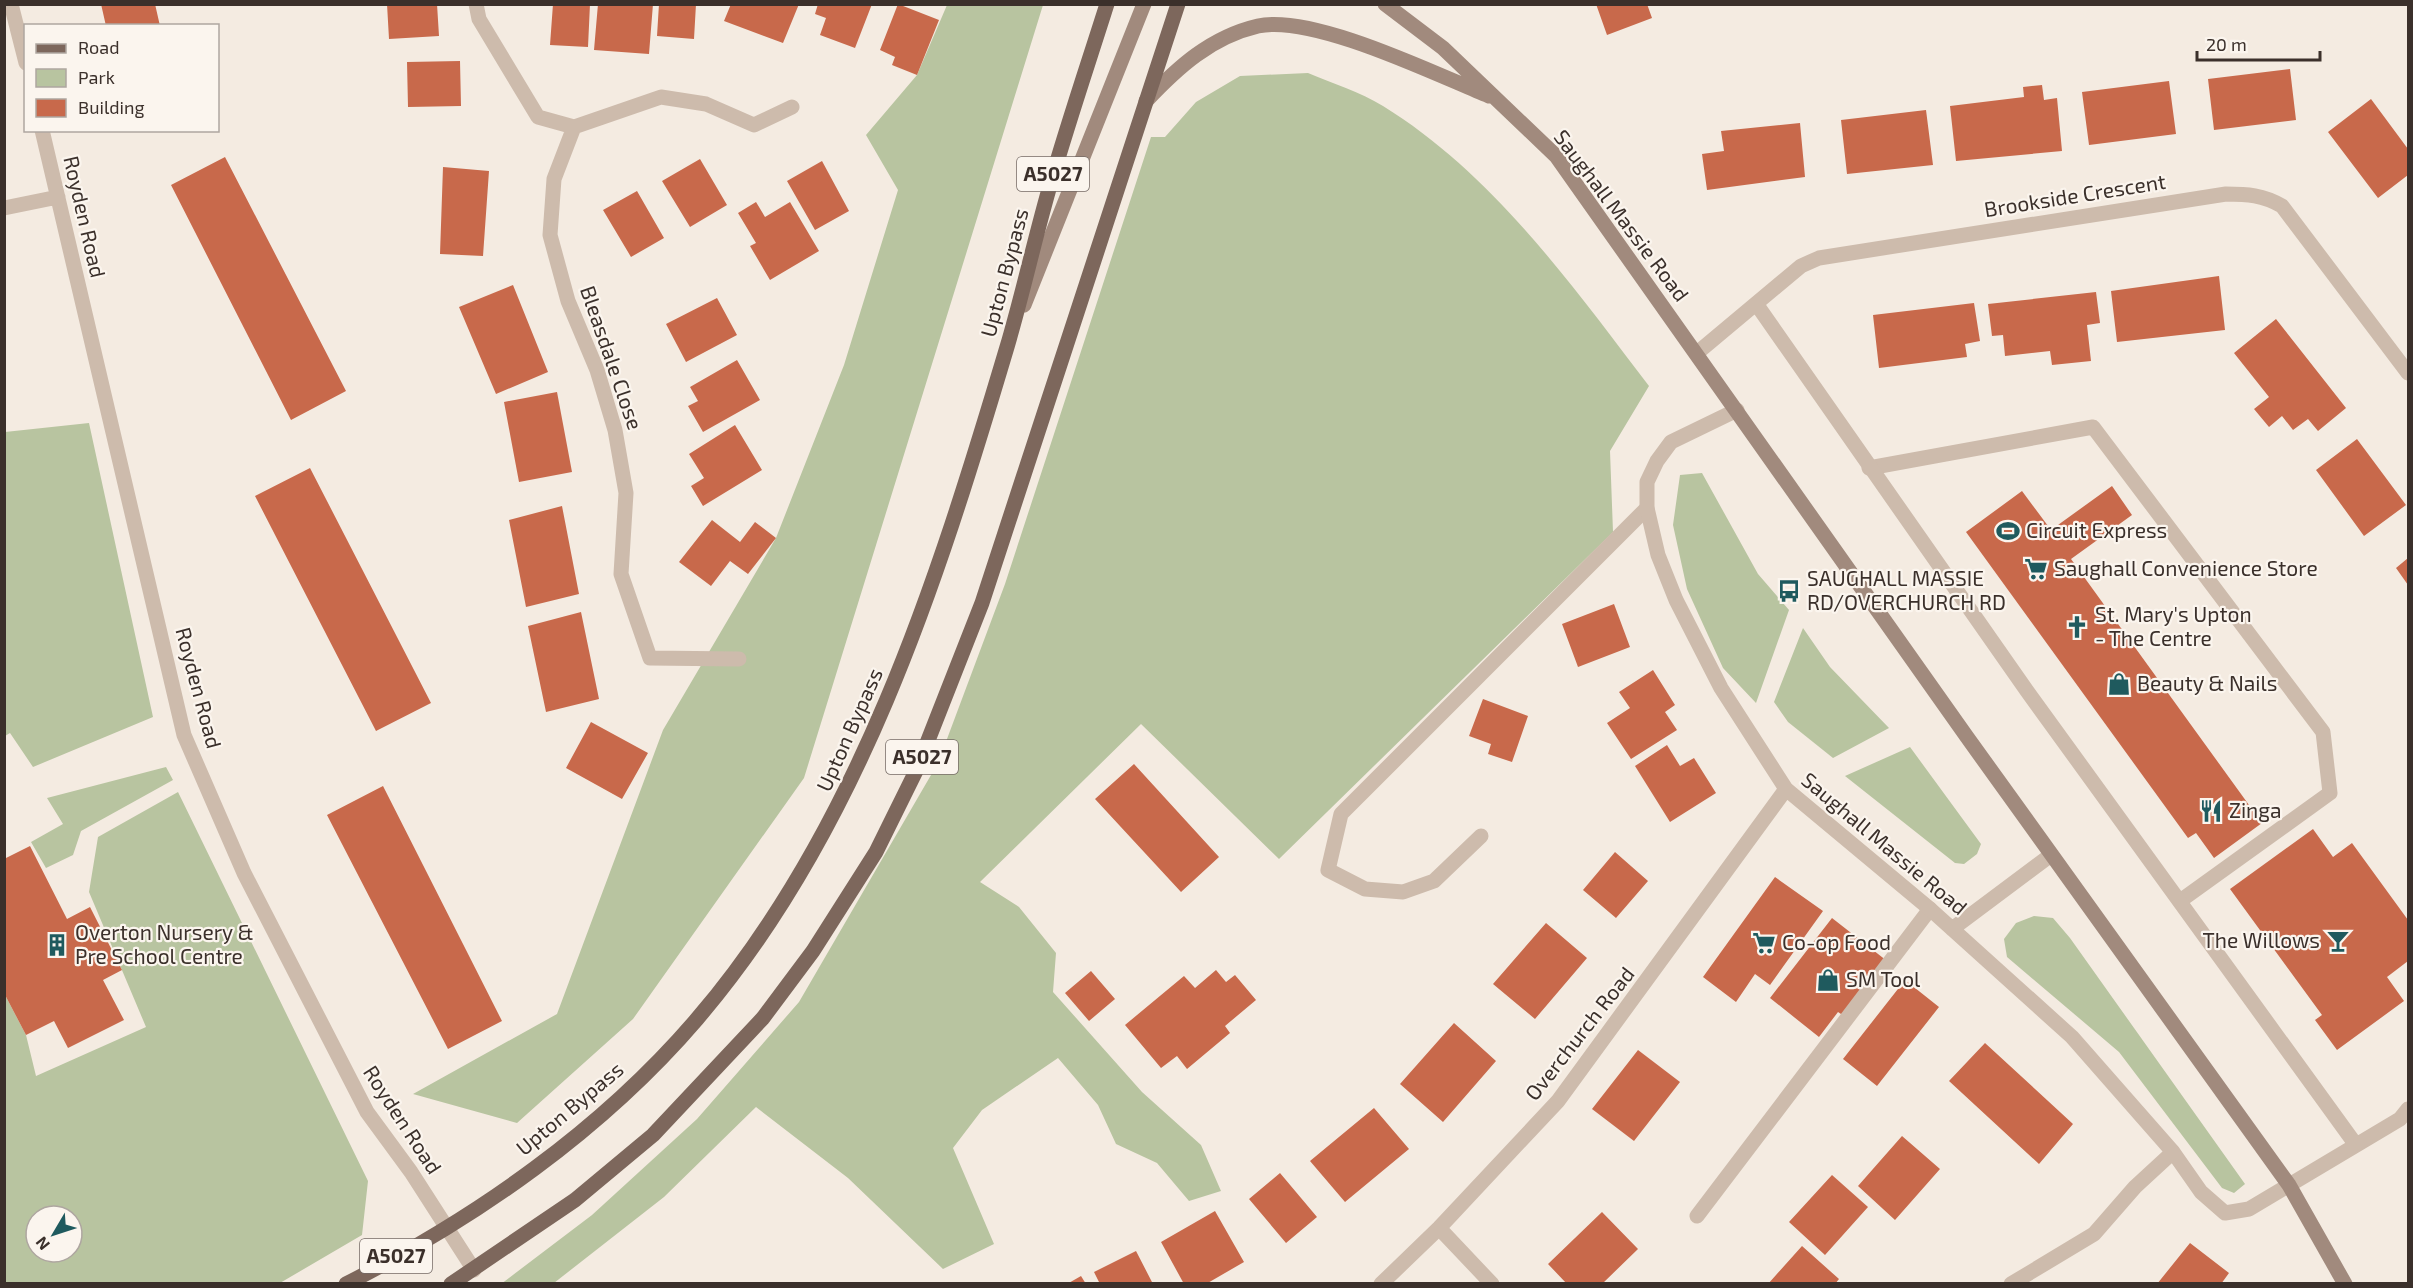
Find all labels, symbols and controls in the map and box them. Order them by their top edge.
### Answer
legend [24,24,219,132]
scale bar [2197,24,2320,62]
text: 20 m [2206,33,2247,55]
text: Road [78,36,119,58]
text: Park [78,66,115,88]
text: Building [78,96,145,118]
street label: Saughall Massie Road [1550,124,1695,306]
street label: Royden Road [59,153,112,280]
road number: A5027 [1017,157,1089,191]
street label: Brookside Crescent [1982,168,2167,221]
street label: Upton Bypass [974,206,1033,340]
street label: Bleasdale Close [576,282,649,433]
place label: Circuit Express [2026,517,2167,542]
sports icon: Circuit Express [1995,518,2021,544]
place label: Saughall Convenience Store [2054,555,2318,580]
supermarket icon: Saughall Convenience Store [2023,556,2049,582]
place label: SAUGHALL MASSIE RD/OVERCHURCH RD [1807,565,2006,614]
bus stop icon: SAUGHALL MASSIE RD/OVERCHURCH RD [1776,578,1802,604]
place label: St. Mary's Upton - The Centre [2095,601,2252,650]
church icon: St. Mary's Upton - The Centre [2064,614,2090,640]
street label: Royden Road [171,624,228,751]
street label: Upton Bypass [810,664,887,795]
place label: Beauty & Nails [2137,670,2277,695]
shop icon: Beauty & Nails [2106,671,2132,697]
road number: A5027 [886,740,958,774]
street label: Saughall Massie Road [1797,766,1973,919]
place label: Zinga [2229,797,2281,822]
restaurant icon: Zinga [2198,798,2224,824]
place label: Overton Nursery & Pre School Centre [75,919,254,968]
place label: The Willows [2202,927,2320,952]
bar icon: The Willows [2325,928,2351,954]
place label: Co-op Food [1782,929,1891,954]
supermarket icon: Co-op Food [1751,930,1777,956]
building icon: Overton Nursery & Pre School Centre [44,932,70,958]
street label: Overchurch Road [1519,961,1639,1105]
place label: SM Tool [1846,966,1921,991]
shop icon: SM Tool [1815,967,1841,993]
street label: Upton Bypass [510,1056,628,1160]
street label: Royden Road [359,1060,448,1178]
north arrow [24,1204,84,1264]
text: N [31,1233,53,1254]
road number: A5027 [360,1239,432,1273]

